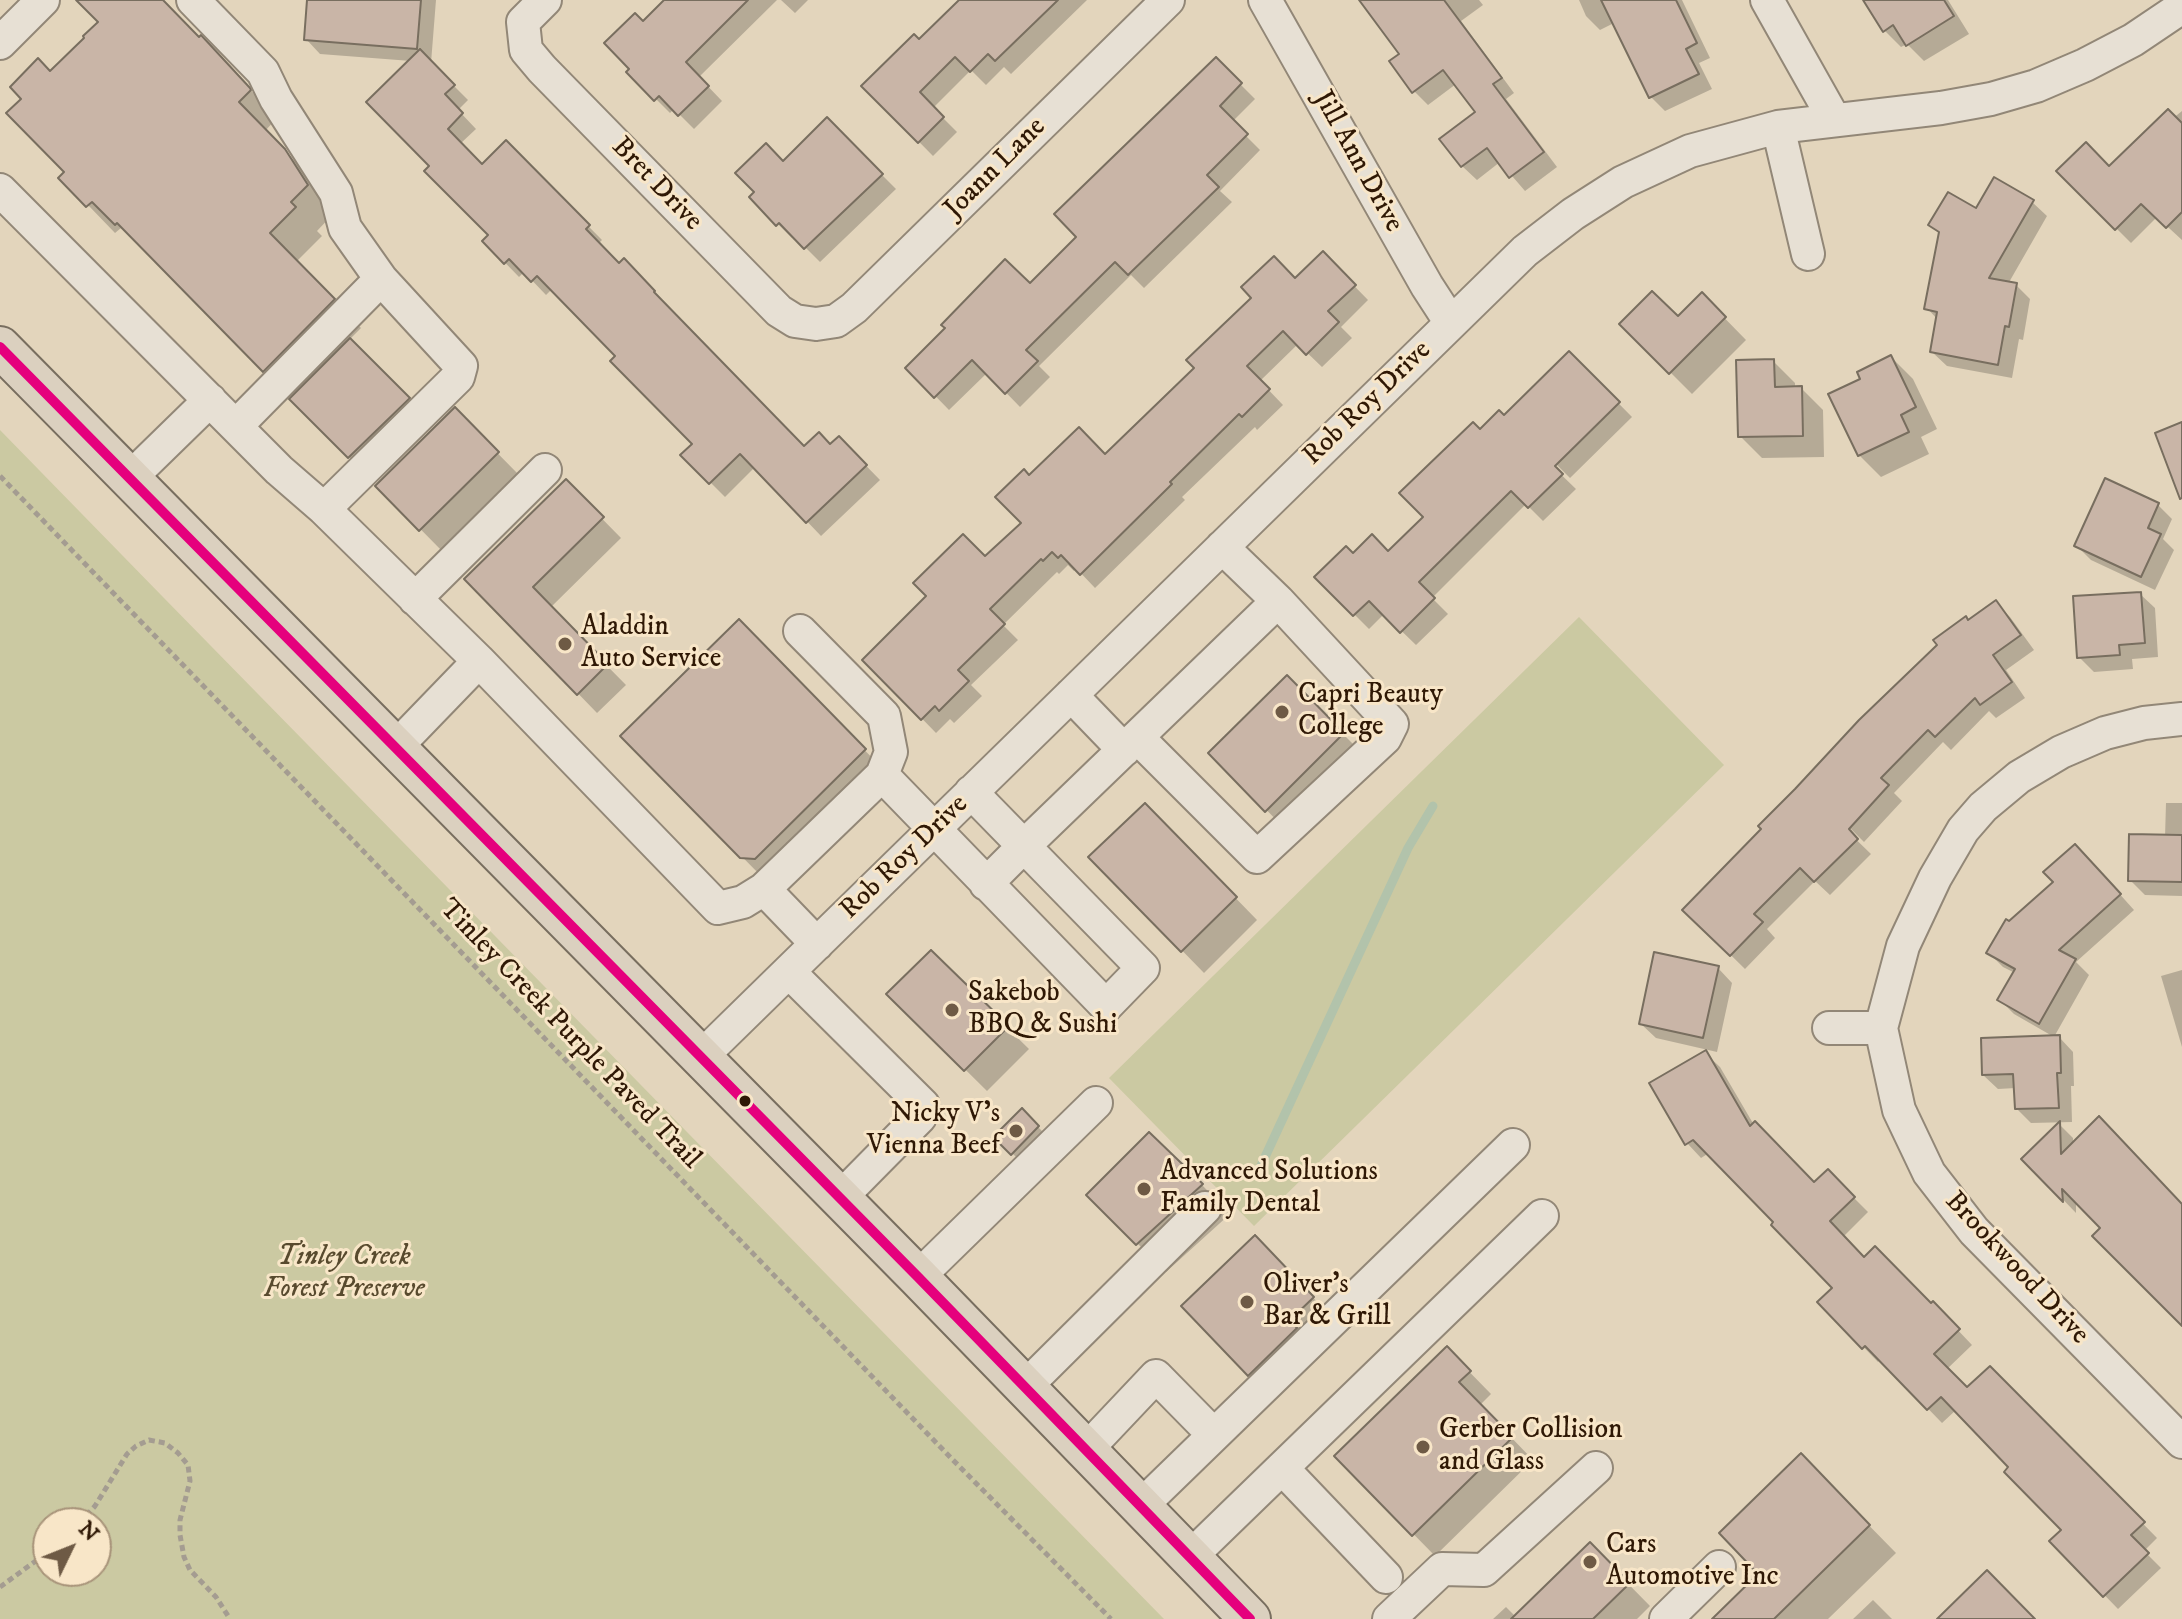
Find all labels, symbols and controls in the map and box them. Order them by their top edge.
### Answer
street label: Jill Ann Drive [1304,86,1410,238]
street label: Joann Lane [938,111,1054,227]
street label: Bret Drive [603,131,709,239]
street label: Rob Roy Drive [1297,335,1439,473]
place label: Aladdin Auto Service [581,611,721,677]
marker: Aladdin Auto Service [556,635,574,653]
place label: Capri Beauty College [1298,679,1443,745]
marker: Capri Beauty College [1273,703,1291,721]
street label: Rob Roy Drive [834,789,976,927]
street label: Tinley Creek Purple Paved Trail [431,893,707,1177]
place label: Sakebob BBQ & Sushi [968,977,1117,1043]
marker: Sakebob BBQ & Sushi [943,1001,961,1019]
unlabelled marker [737,1093,753,1109]
place label: Nicky V's Vienna Beef [867,1098,1000,1164]
marker: Nicky V's Vienna Beef [1007,1122,1025,1140]
place label: Advanced Solutions Family Dental [1160,1156,1378,1222]
marker: Advanced Solutions Family Dental [1135,1180,1153,1198]
street label: Brookwood Drive [1937,1186,2095,1352]
park label: Tinley Creek Forest Preserve [263,1241,425,1307]
place label: Oliver's Bar & Grill [1263,1269,1391,1335]
marker: Oliver's Bar & Grill [1238,1293,1256,1311]
place label: Gerber Collision and Glass [1439,1414,1623,1480]
marker: Gerber Collision and Glass [1414,1438,1432,1456]
north arrow [32,1507,112,1587]
text: N [72,1516,104,1547]
place label: Cars Automotive Inc [1606,1529,1779,1595]
marker: Cars Automotive Inc [1581,1553,1599,1571]

